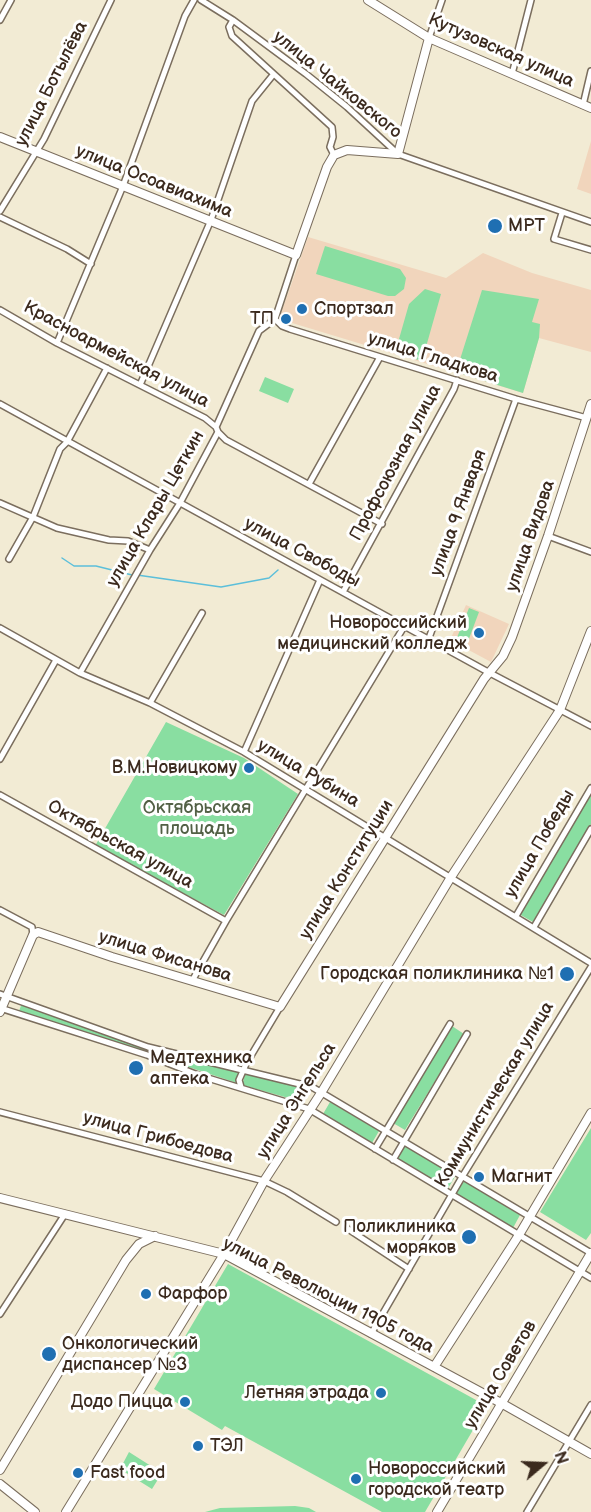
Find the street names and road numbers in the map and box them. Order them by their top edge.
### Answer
street label: Кутузовская улица [425,9,577,93]
street label: улица Ботылёва [11,18,93,150]
street label: улица Чайковского [268,27,406,143]
street label: улица Осоавиахима [72,141,236,223]
street label: Красноармейская улица [19,297,213,413]
street label: улица Гладкова [365,328,501,388]
street label: Профсоюзная улица [346,381,446,545]
street label: улица Клары Цеткин [102,427,210,591]
street label: улица 9 Января [426,447,492,579]
street label: улица Видова [502,477,560,595]
street label: улица Свободы [240,513,364,593]
street label: улица Рубина [253,735,363,813]
street label: улица Победы [500,786,580,902]
street label: Октябрьская улица [43,796,197,894]
street label: улица Конституции [295,796,399,944]
street label: улица Фисанова [96,927,234,987]
street label: Коммунистическая улица [431,998,559,1192]
street label: улица Энгельса [253,1039,341,1163]
street label: улица Грибоедова [81,1108,235,1168]
street label: улица Революции 1905 года [219,1233,437,1359]
street label: улица Советов [460,1317,542,1433]

